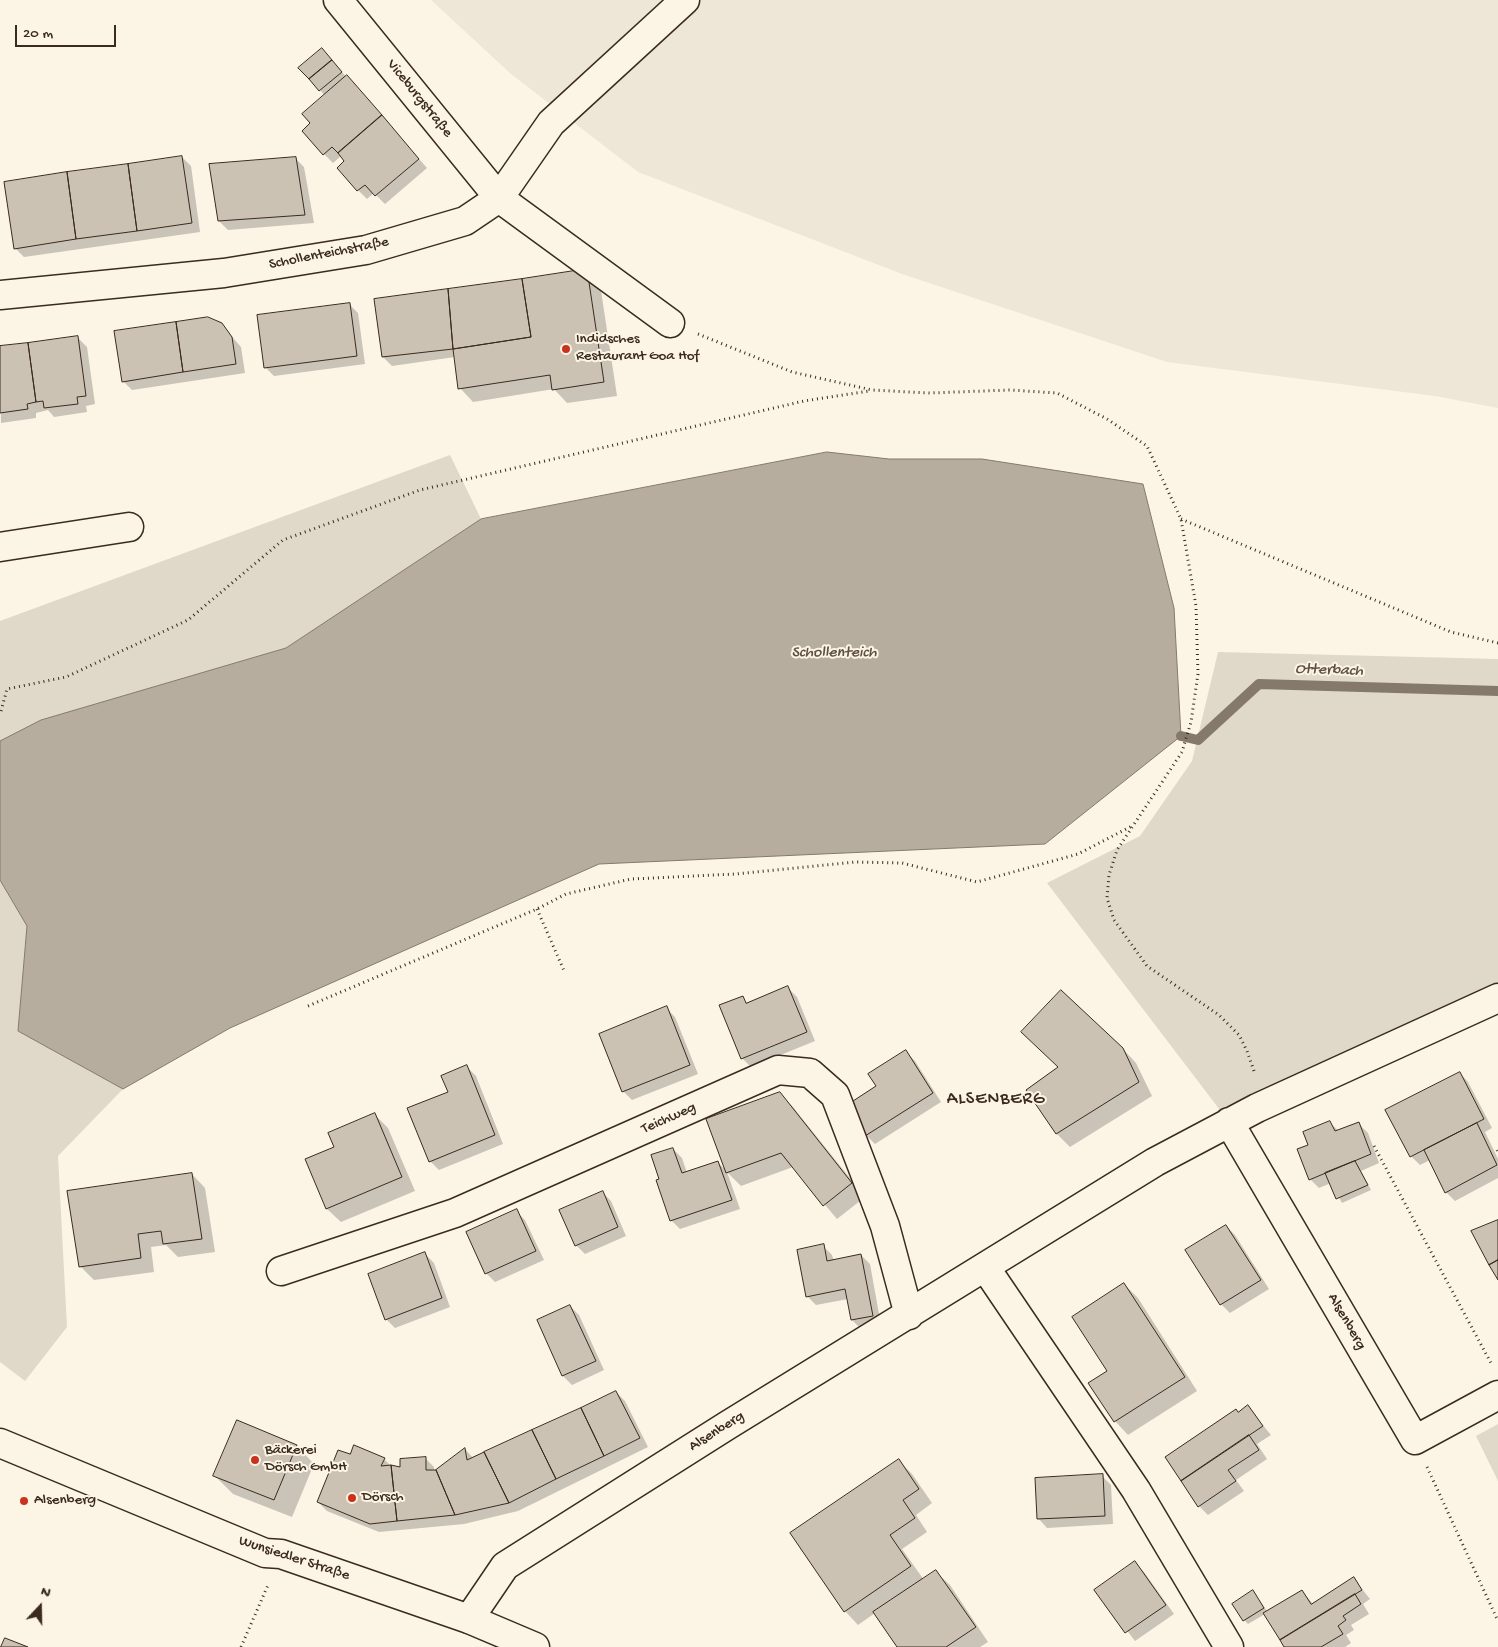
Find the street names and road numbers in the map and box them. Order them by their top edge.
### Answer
street label: Viceburgstraße [382,56,456,142]
street label: Schollenteichstraße [268,234,390,274]
street label: Teichweg [639,1099,699,1139]
street label: Alsenberg [1323,1291,1369,1353]
street label: Alsenberg [686,1408,748,1456]
street label: Wunsiedler Straße [236,1533,352,1585]

